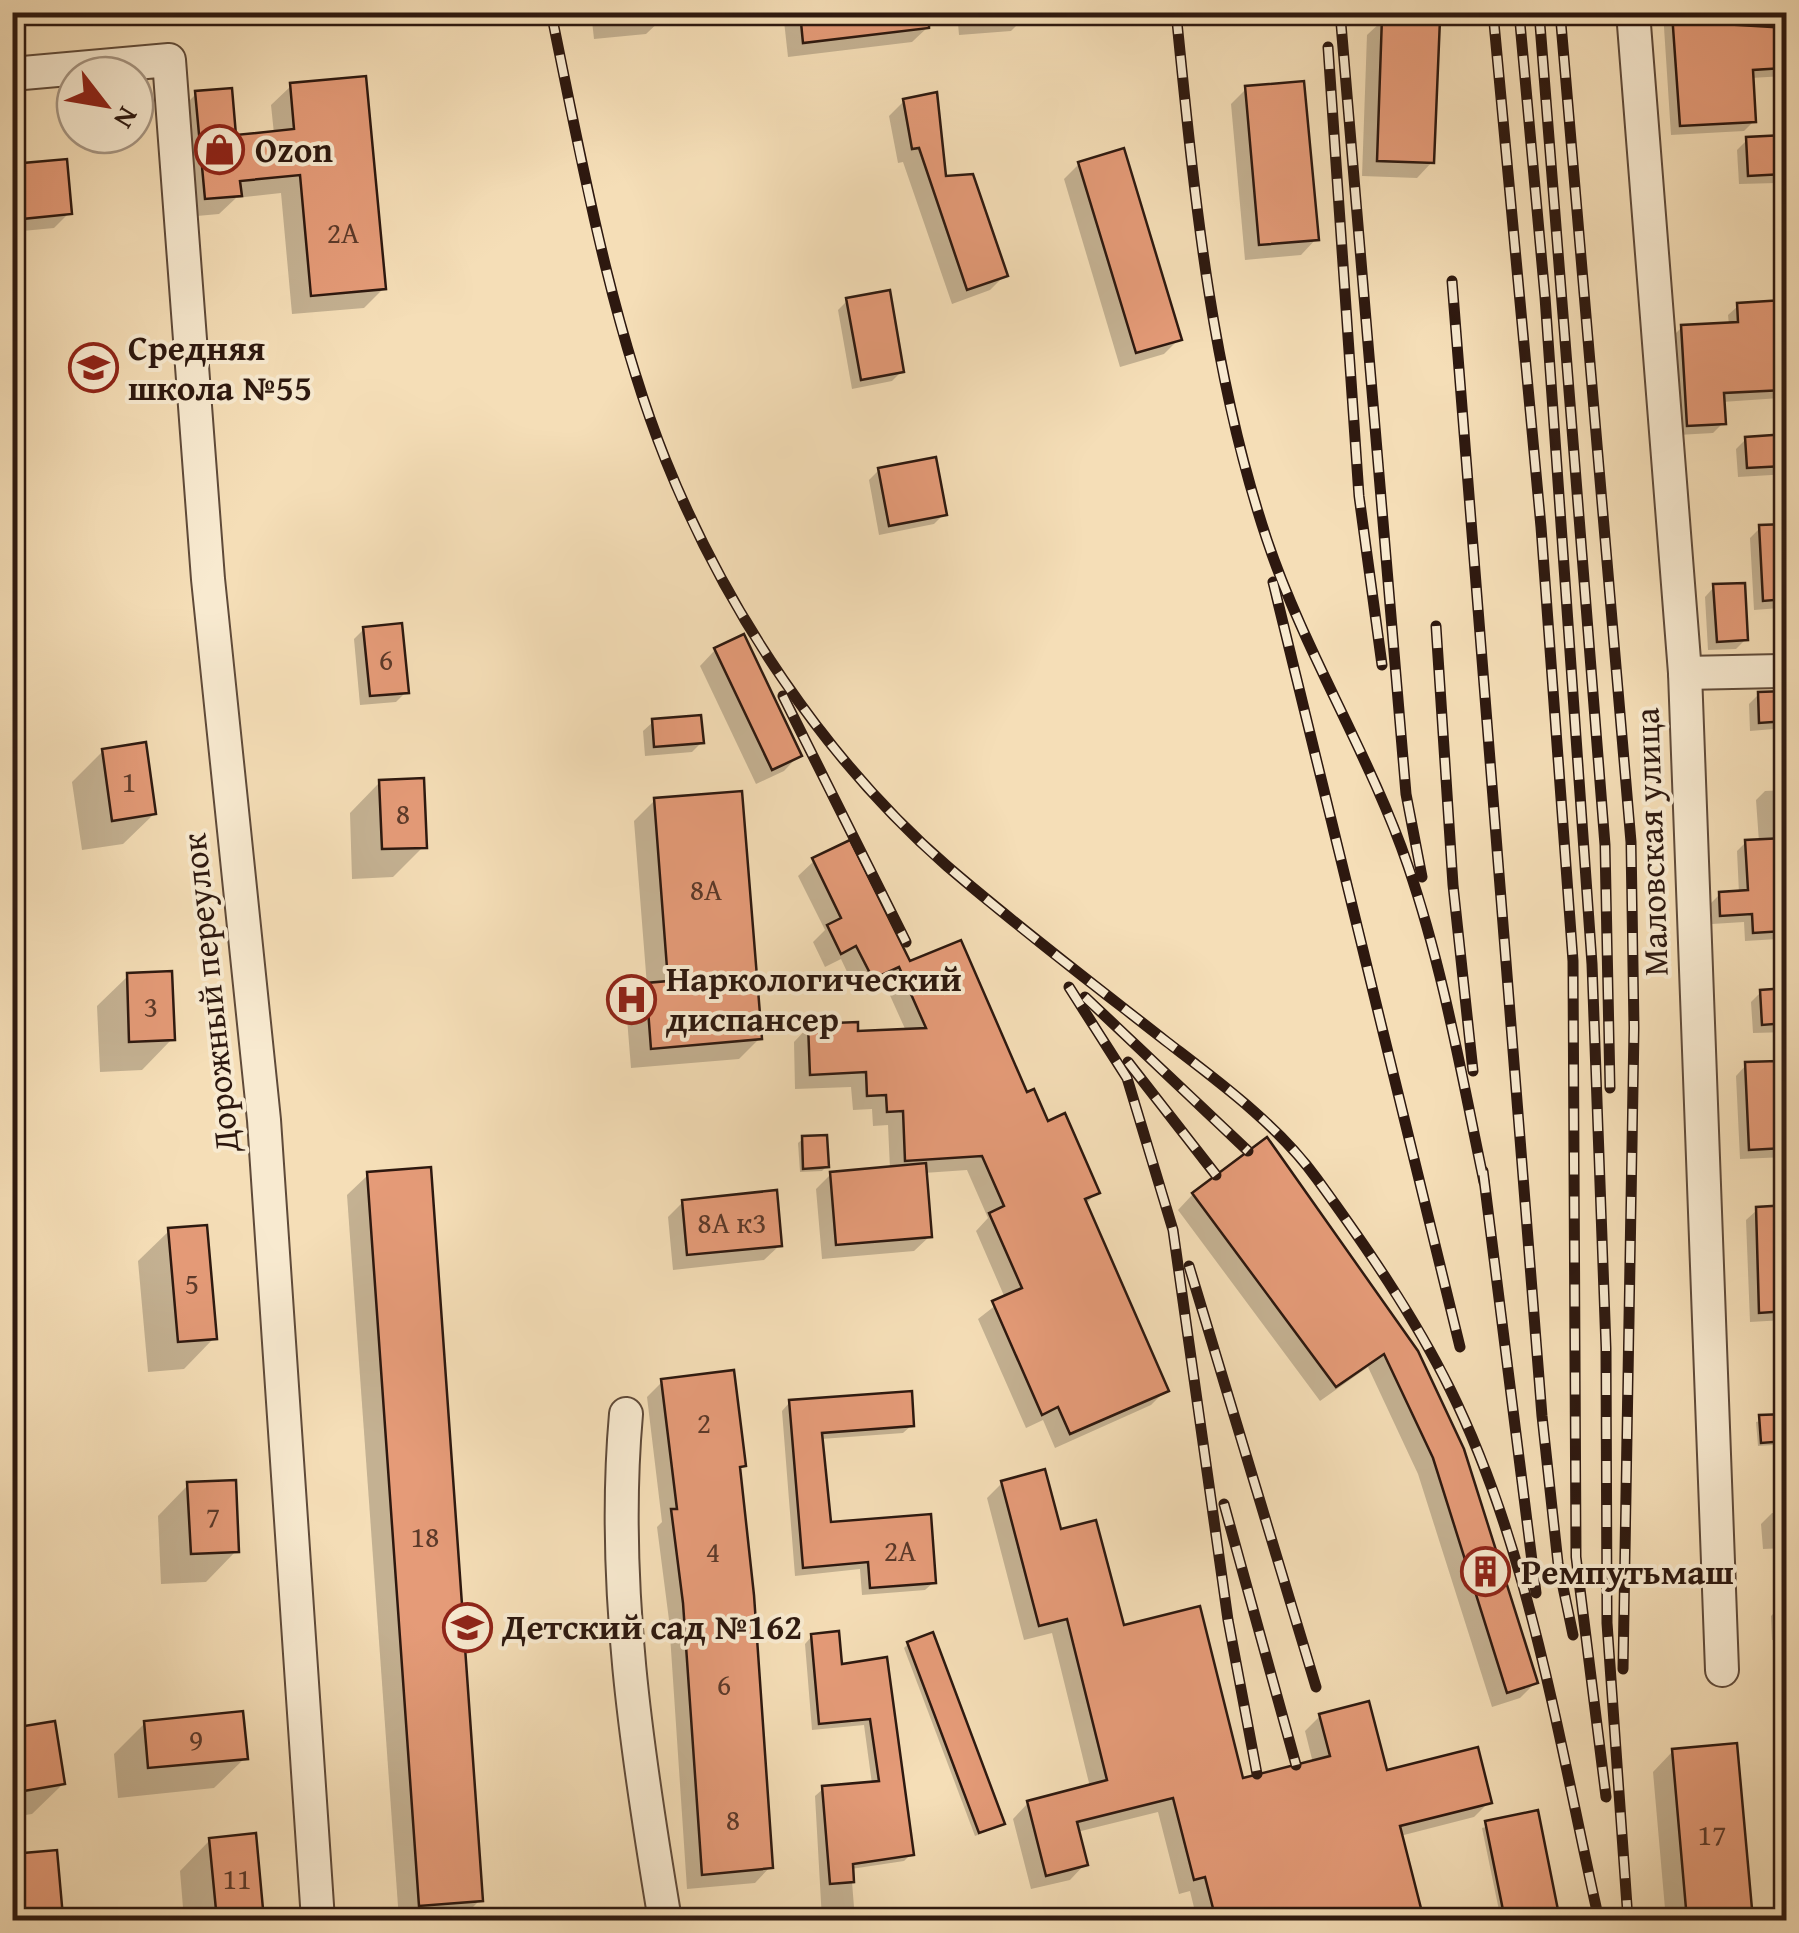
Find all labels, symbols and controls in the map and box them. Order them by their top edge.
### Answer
north arrow [55,55,155,155]
text: N [104,100,149,137]
shop icon: Ozon [194,124,246,176]
place label: Ozon [255,124,333,175]
house number: 2А [327,210,359,254]
place label: Средняя школа №55 [128,322,312,413]
school or university icon: Средняя школа №55 [67,342,119,394]
house number: 6 [379,637,393,681]
street label: Маловская улица [1620,707,1681,977]
house number: 1 [122,759,136,803]
house number: 8 [396,791,410,835]
street label: Дорожный переулок [167,830,252,1156]
house number: 8А [690,867,722,911]
place label: Наркологический диспансер [666,953,962,1044]
hospital icon: Наркологический диспансер [605,973,657,1025]
house number: 3 [144,984,158,1028]
house number: 8А к3 [697,1200,767,1244]
house number: 5 [185,1261,199,1305]
house number: 2 [697,1400,711,1444]
house number: 7 [206,1494,220,1538]
house number: 18 [411,1514,439,1558]
house number: 2А [884,1528,916,1572]
house number: 4 [706,1529,720,1573]
building icon: Ремпутьмаш [1460,1546,1512,1598]
place label: Ремпутьмаш [1521,1546,1734,1597]
school or university icon: Детский сад №162 [441,1601,493,1653]
place label: Детский сад №162 [501,1601,802,1652]
house number: 6 [717,1662,731,1706]
house number: 9 [189,1717,203,1761]
house number: 8 [726,1797,740,1841]
house number: 17 [1698,1812,1726,1856]
house number: 11 [223,1856,251,1900]

